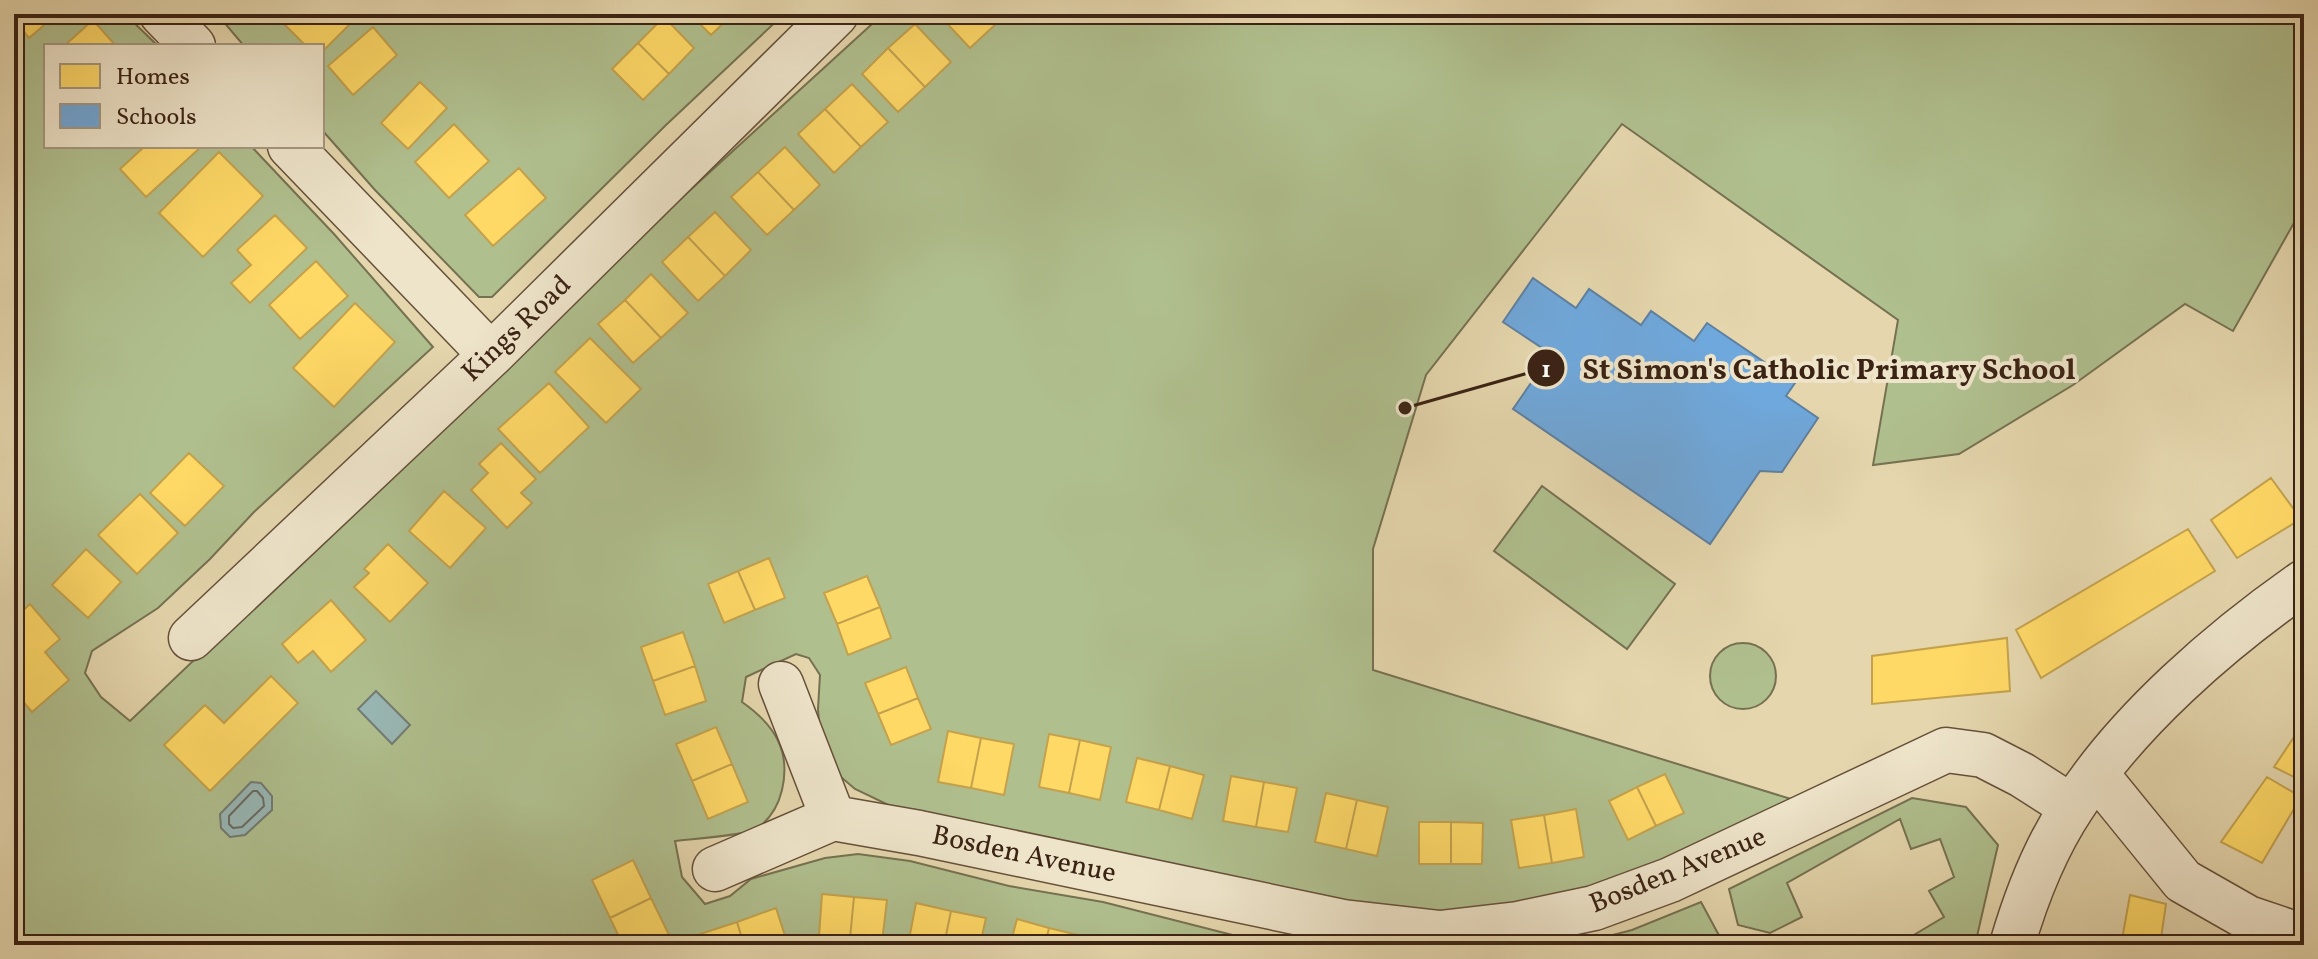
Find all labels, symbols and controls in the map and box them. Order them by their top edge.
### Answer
legend [44,44,324,148]
text: Homes [116,61,190,95]
text: Schools [116,101,196,135]
street label: Kings Road [453,267,581,391]
callout: St Simon's Catholic Primary School [1526,341,2092,395]
text: St Simon's Catholic Primary School [1582,350,2076,392]
text: 1 [1541,354,1551,388]
street label: Bosden Avenue [928,816,1120,894]
street label: Bosden Avenue [1584,818,1772,924]

